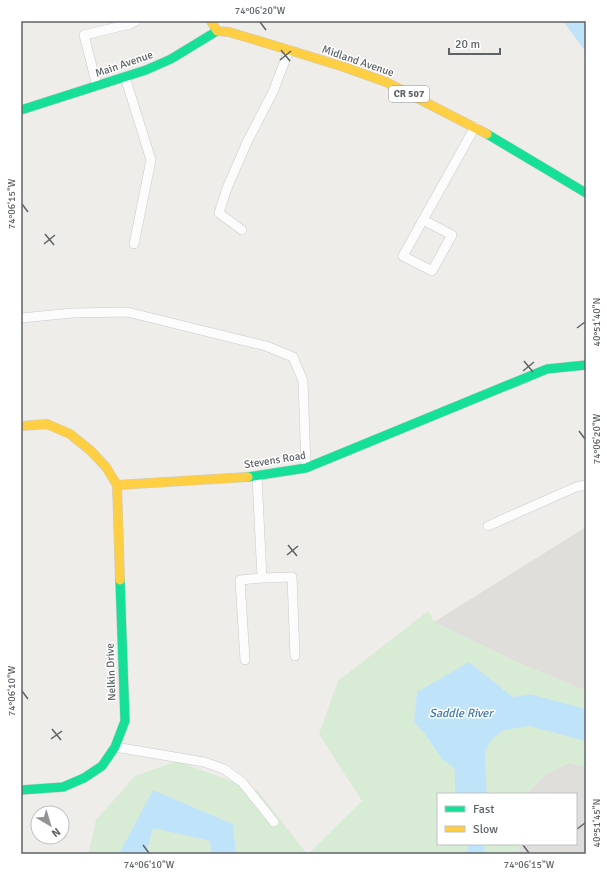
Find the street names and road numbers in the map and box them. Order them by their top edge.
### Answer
street label: Midland Avenue [320,43,396,79]
street label: Main Avenue [93,48,155,80]
road number: CR 507 [389,86,429,102]
street label: Stevens Road [243,449,307,471]
street label: Nelkin Drive [103,643,119,701]

